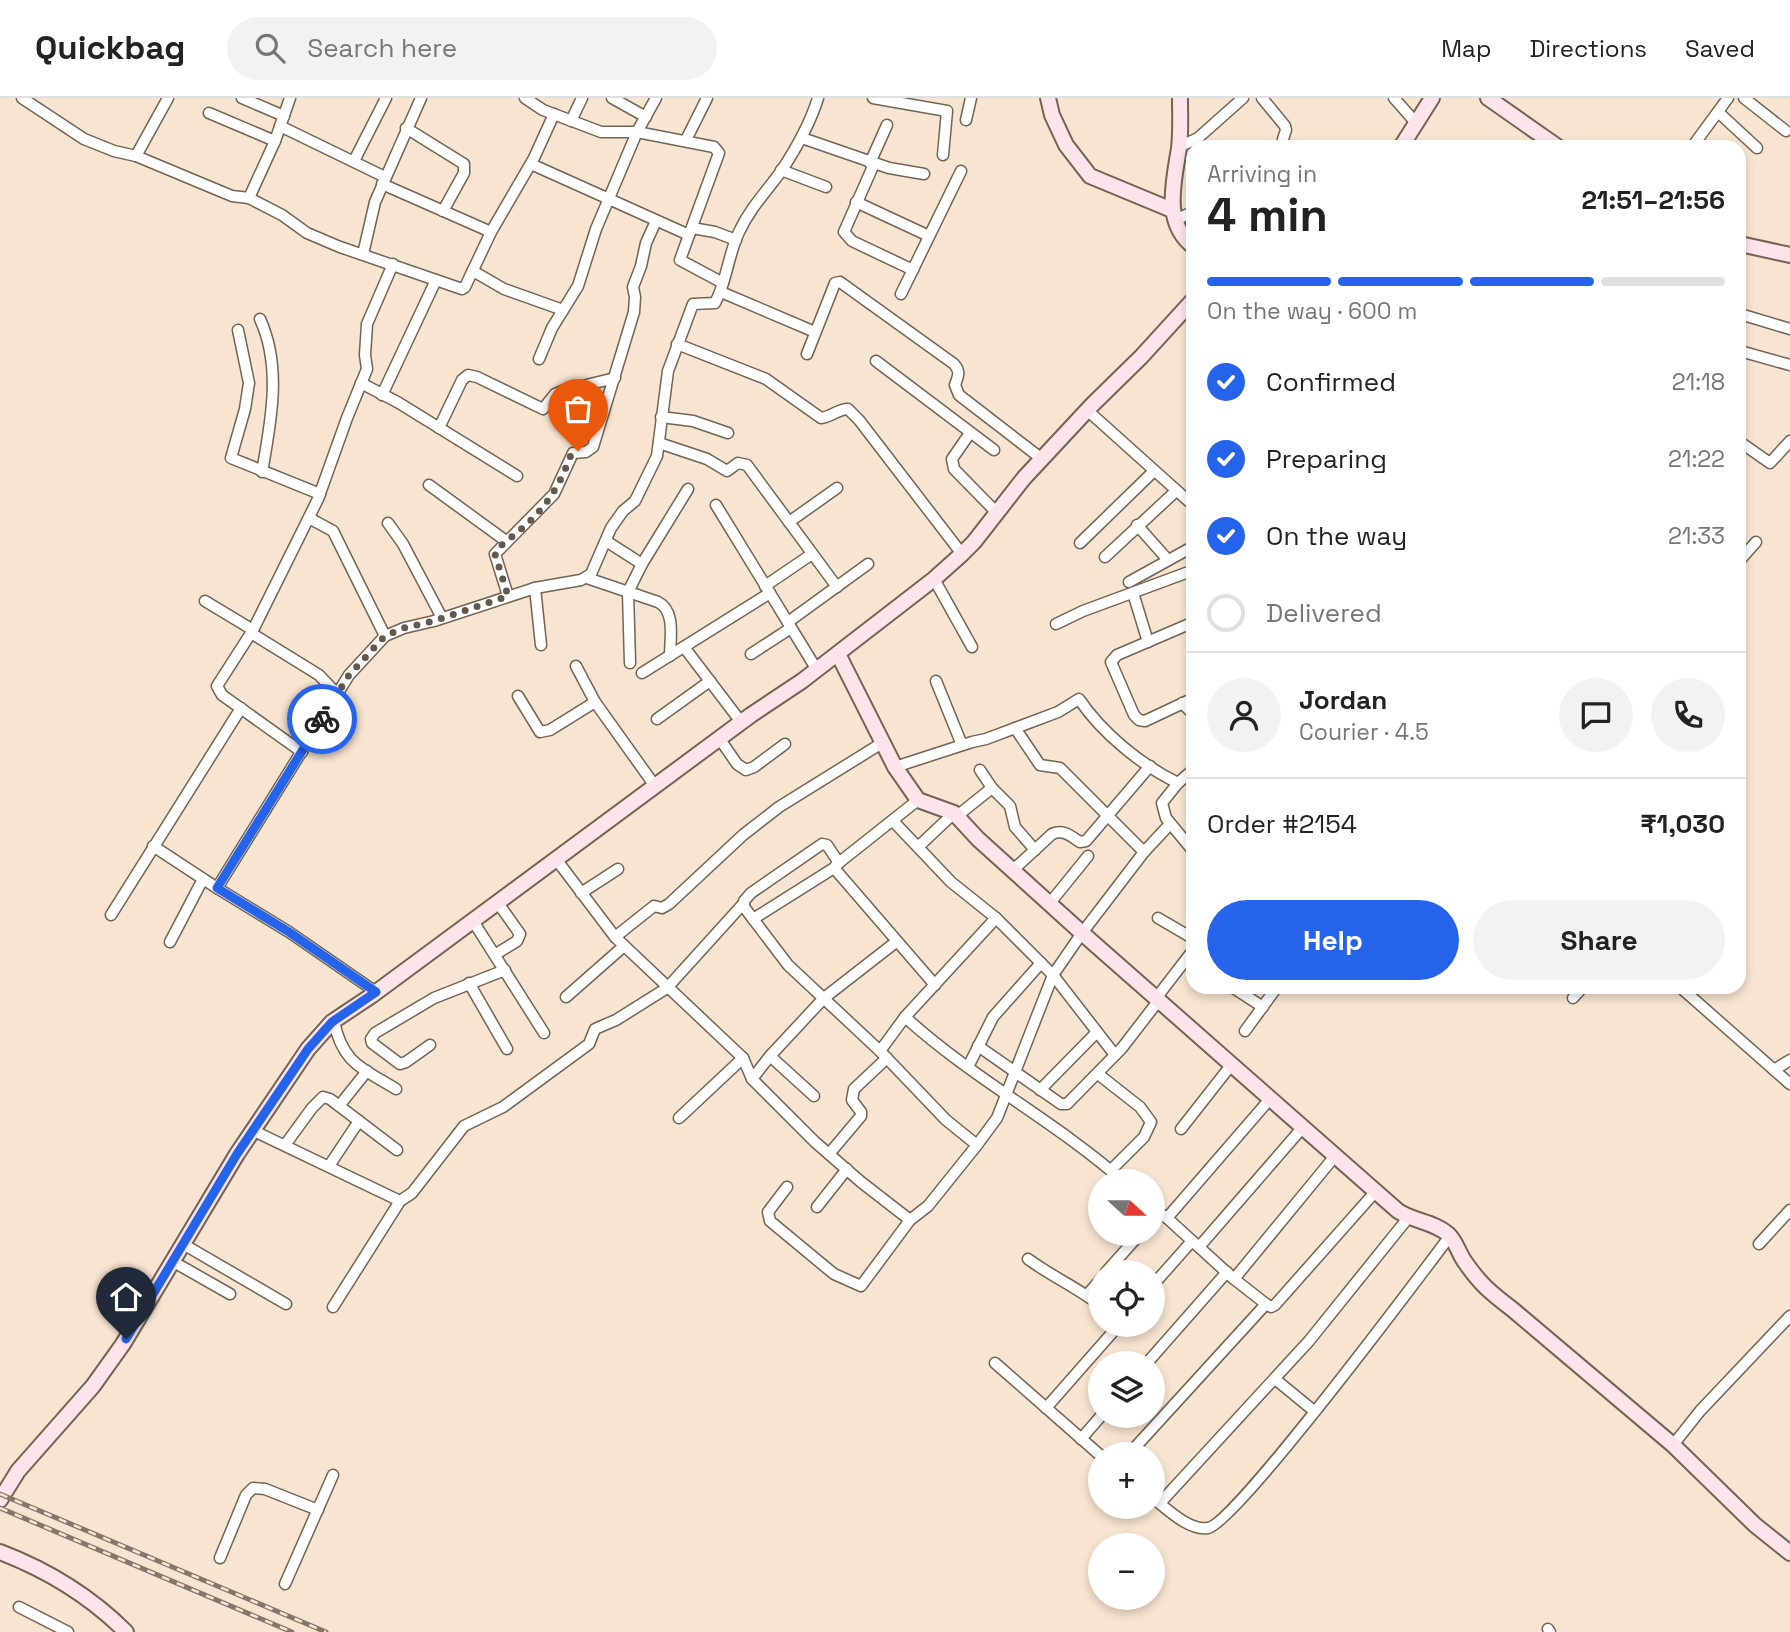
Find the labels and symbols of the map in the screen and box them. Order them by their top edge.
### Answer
pin [548,379,608,451]
courier [287,684,357,754]
north arrow [1088,1169,1166,1246]
pin [96,1267,156,1339]

